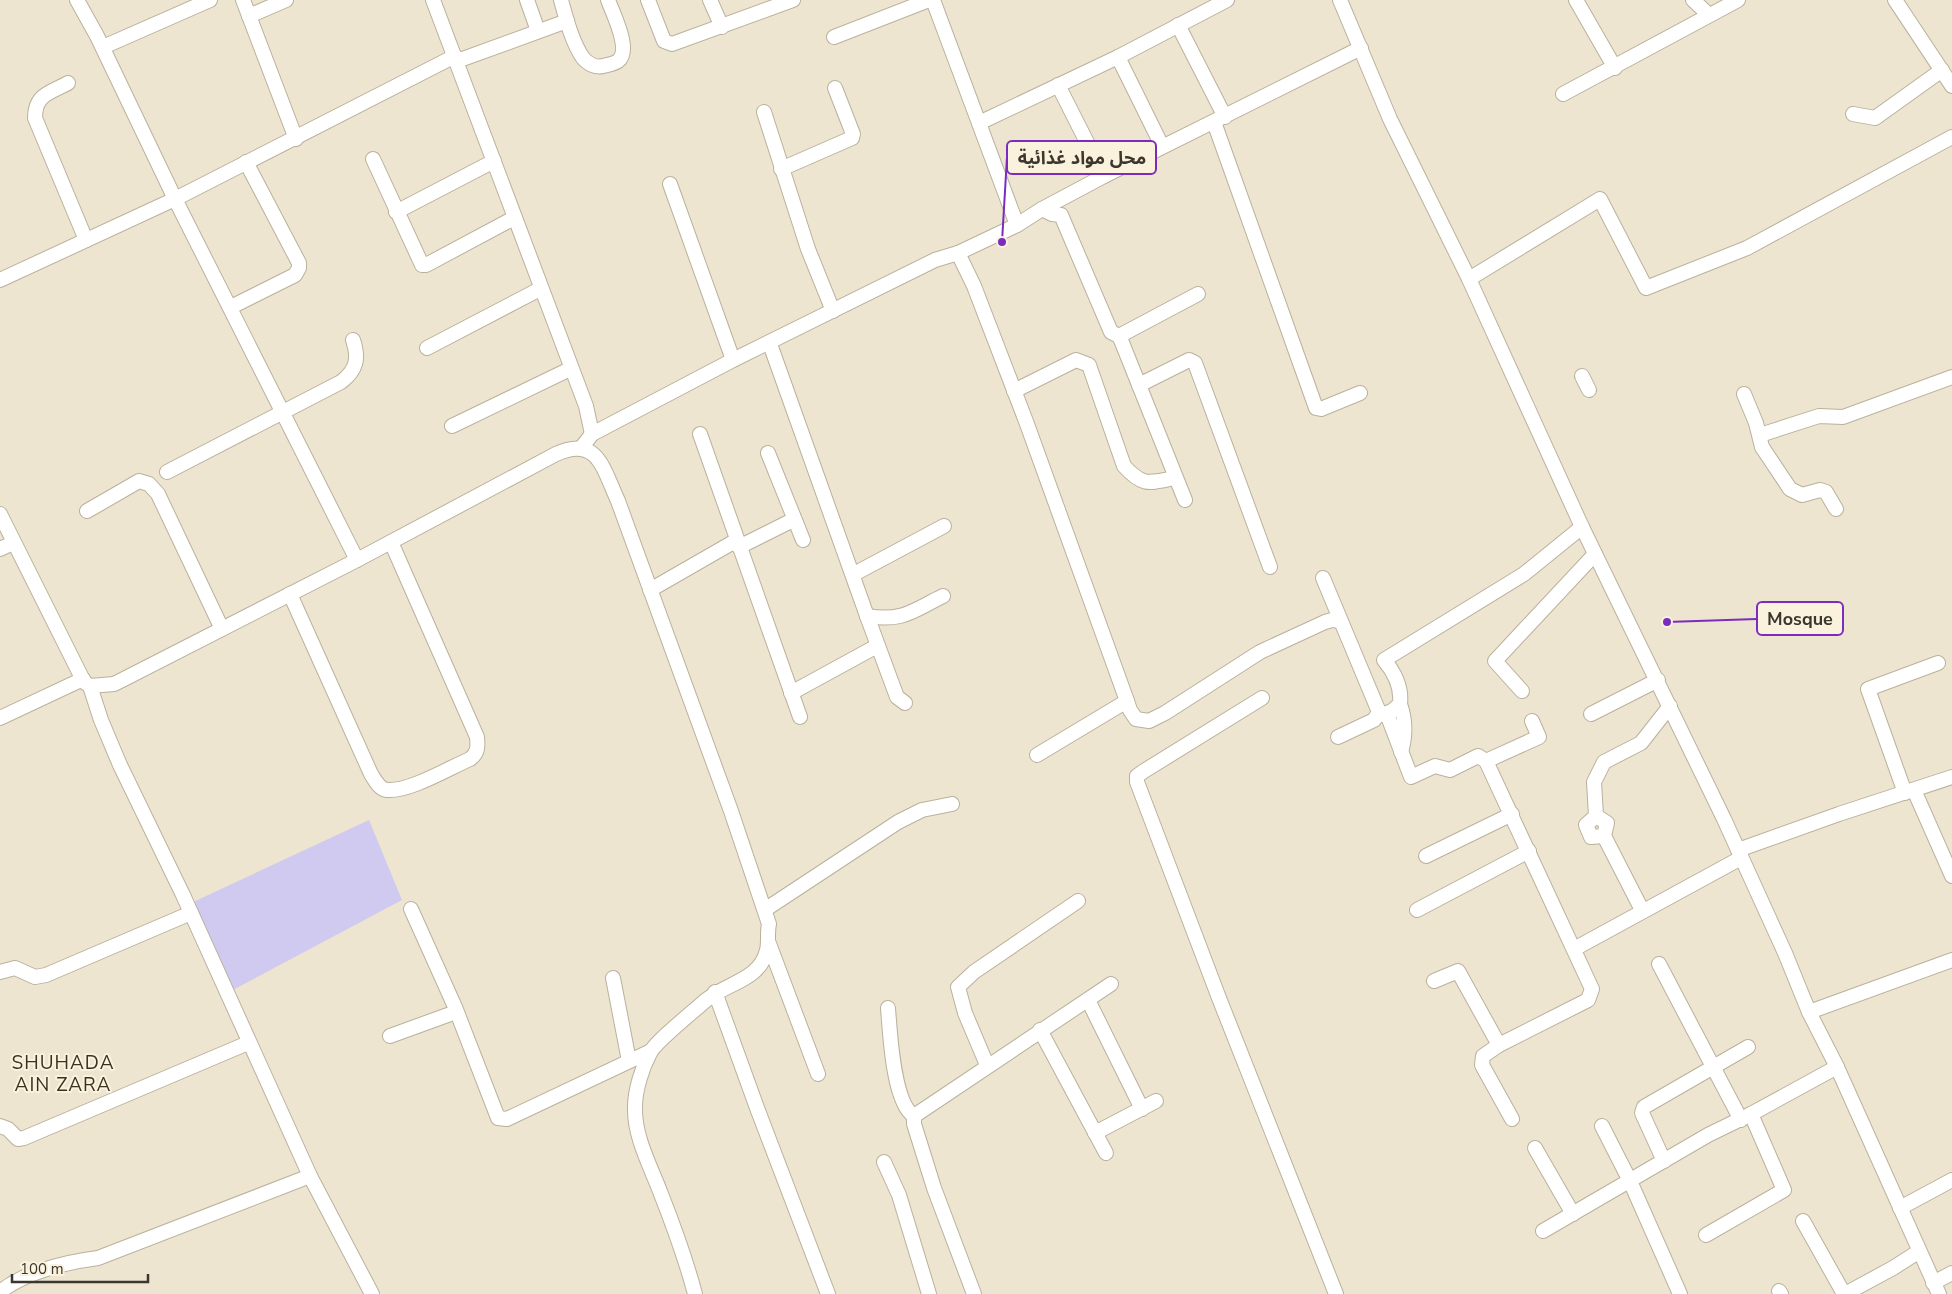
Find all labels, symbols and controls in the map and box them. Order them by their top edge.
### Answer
callout: محل مواد غذائية [1007,141,1156,174]
text: محل مواد غذائية [1018,146,1146,170]
callout: Mosque [1757,602,1843,635]
text: Mosque [1767,607,1833,631]
district label: SHUHADA AIN ZARA [11,1050,115,1098]
scale bar [12,1252,149,1284]
text: 100 m [20,1259,64,1279]

